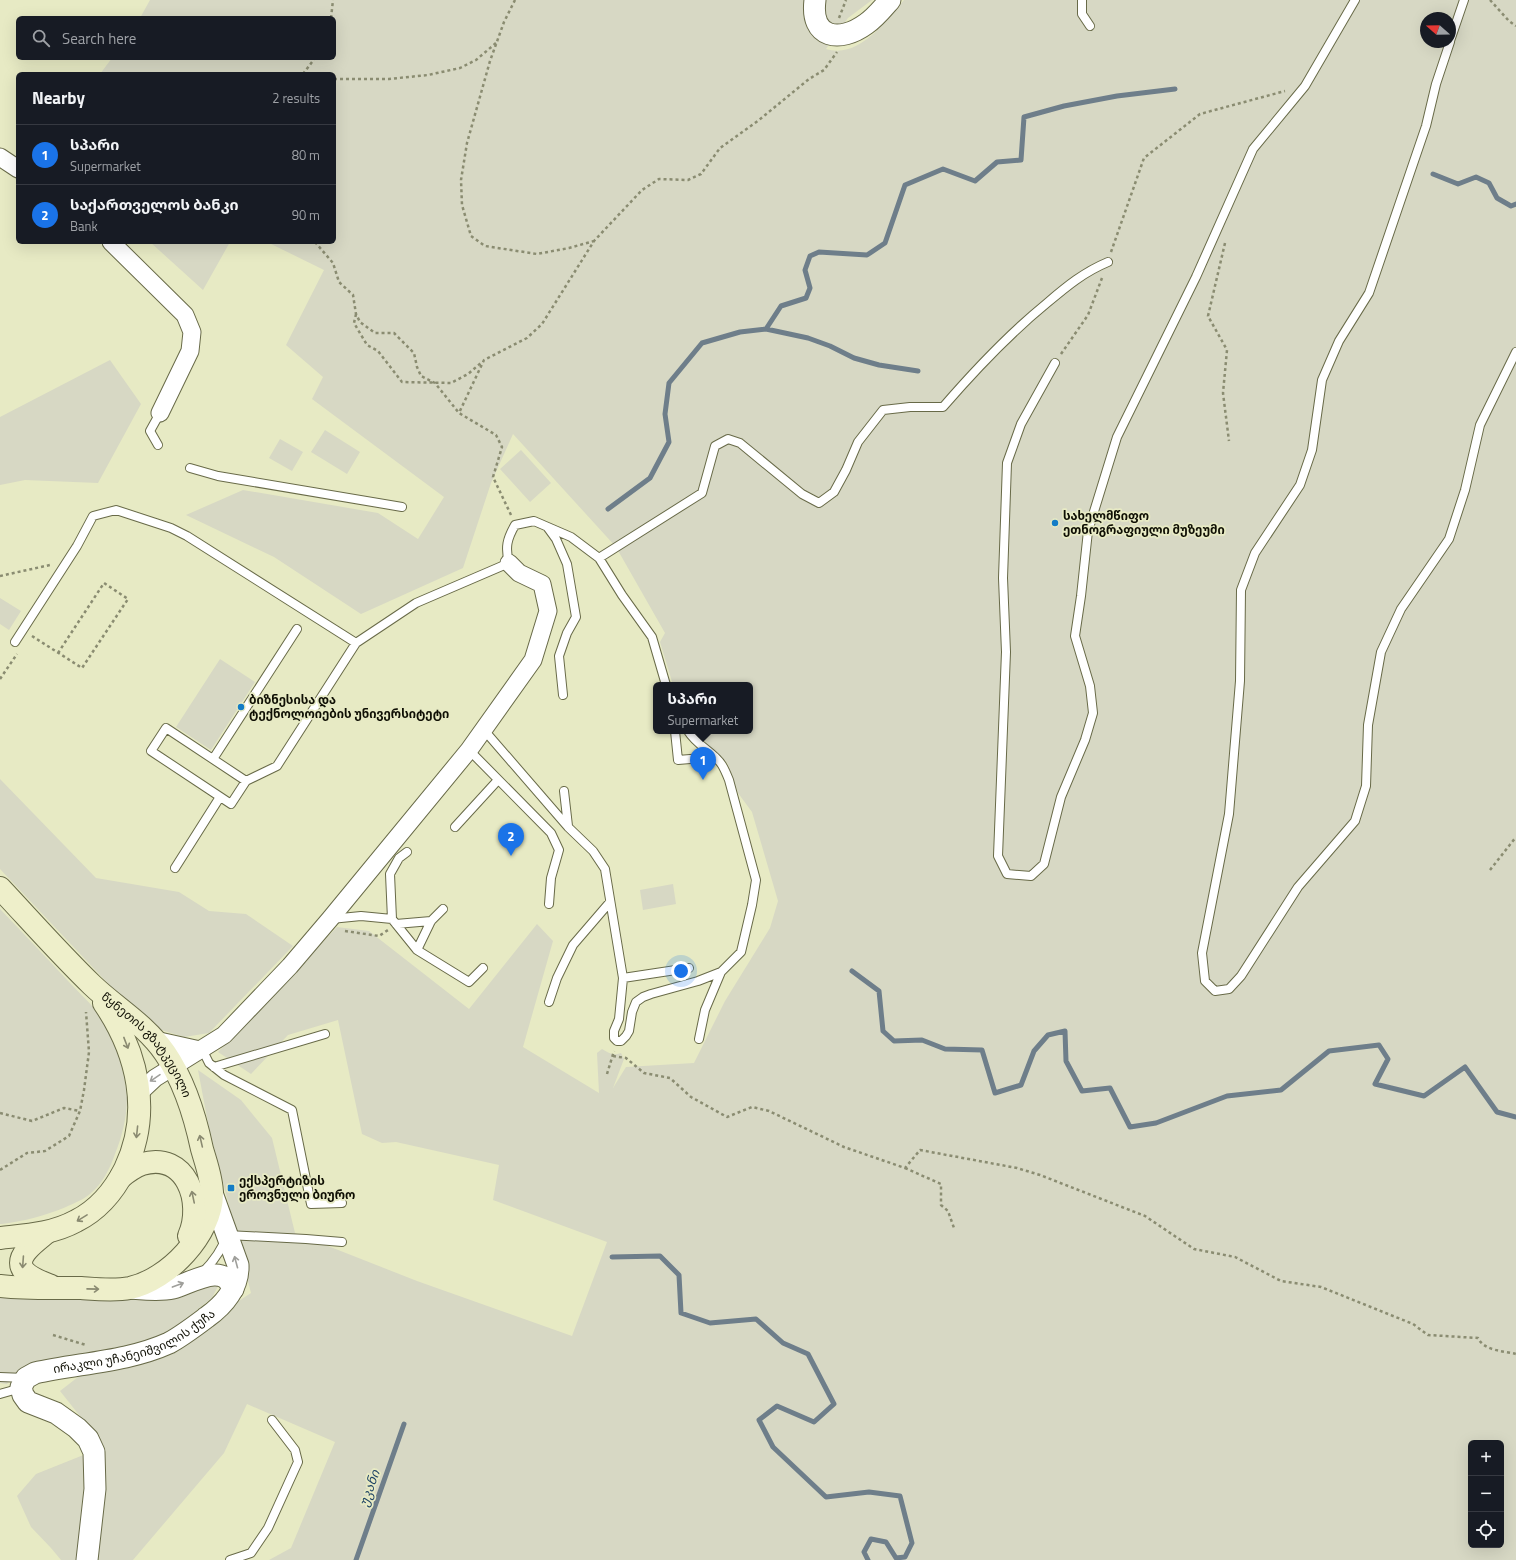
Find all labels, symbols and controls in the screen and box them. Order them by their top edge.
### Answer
north arrow [1420,12,1456,48]
search box [16,16,336,60]
icon: search [30,27,52,49]
text: Search here [62,27,136,50]
text: Nearby [32,85,85,111]
text: 2 results [272,88,320,108]
text: სპარი [70,133,119,156]
text: 1 [41,145,49,165]
text: 80 m [292,145,320,165]
text: Supermarket [70,156,141,176]
text: საქართველოს ბანკი [70,193,239,216]
text: 2 [41,205,49,225]
text: 90 m [292,205,320,225]
text: Bank [70,216,98,236]
place label: სახელმწიფო ეთნოგრაფიული მუზეუმი [1063,506,1225,539]
marker: სახელმწიფო ეთნოგრაფიული მუზეუმი [1050,518,1060,528]
popup [653,682,753,734]
text: სპარი [668,687,717,710]
place label: ბიზნესისა და ტექნოლოიების უნივერსიტეტი [249,690,449,723]
marker: ბიზნესისა და ტექნოლოიების უნივერსიტეტი [236,702,246,712]
text: Supermarket [668,710,738,730]
pin: 1 [690,747,716,780]
pin: 2 [498,823,524,856]
your location [671,961,691,981]
street label: წყნეთის გზატკეცილი [97,987,197,1100]
one-way arrow [122,1037,130,1049]
one-way arrow [150,1074,161,1082]
one-way arrow [133,1125,141,1138]
one-way arrow [196,1135,204,1148]
place label: ექსპერტიზის ეროვნული ბიურო [239,1171,355,1204]
marker: ექსპერტიზის ეროვნული ბიურო [226,1183,236,1193]
one-way arrow [189,1191,197,1204]
one-way arrow [76,1214,87,1222]
one-way arrow [20,1255,27,1268]
one-way arrow [232,1255,239,1268]
one-way arrow [172,1281,184,1289]
one-way arrow [86,1285,99,1292]
street label: ირაკლი უჩანეიშვილის ქუჩა [52,1304,219,1378]
map controls [1468,1440,1504,1548]
button: + [1468,1440,1504,1476]
water label: უკანი [353,1466,385,1509]
button: − [1468,1476,1504,1512]
button: locate [1468,1512,1504,1548]

